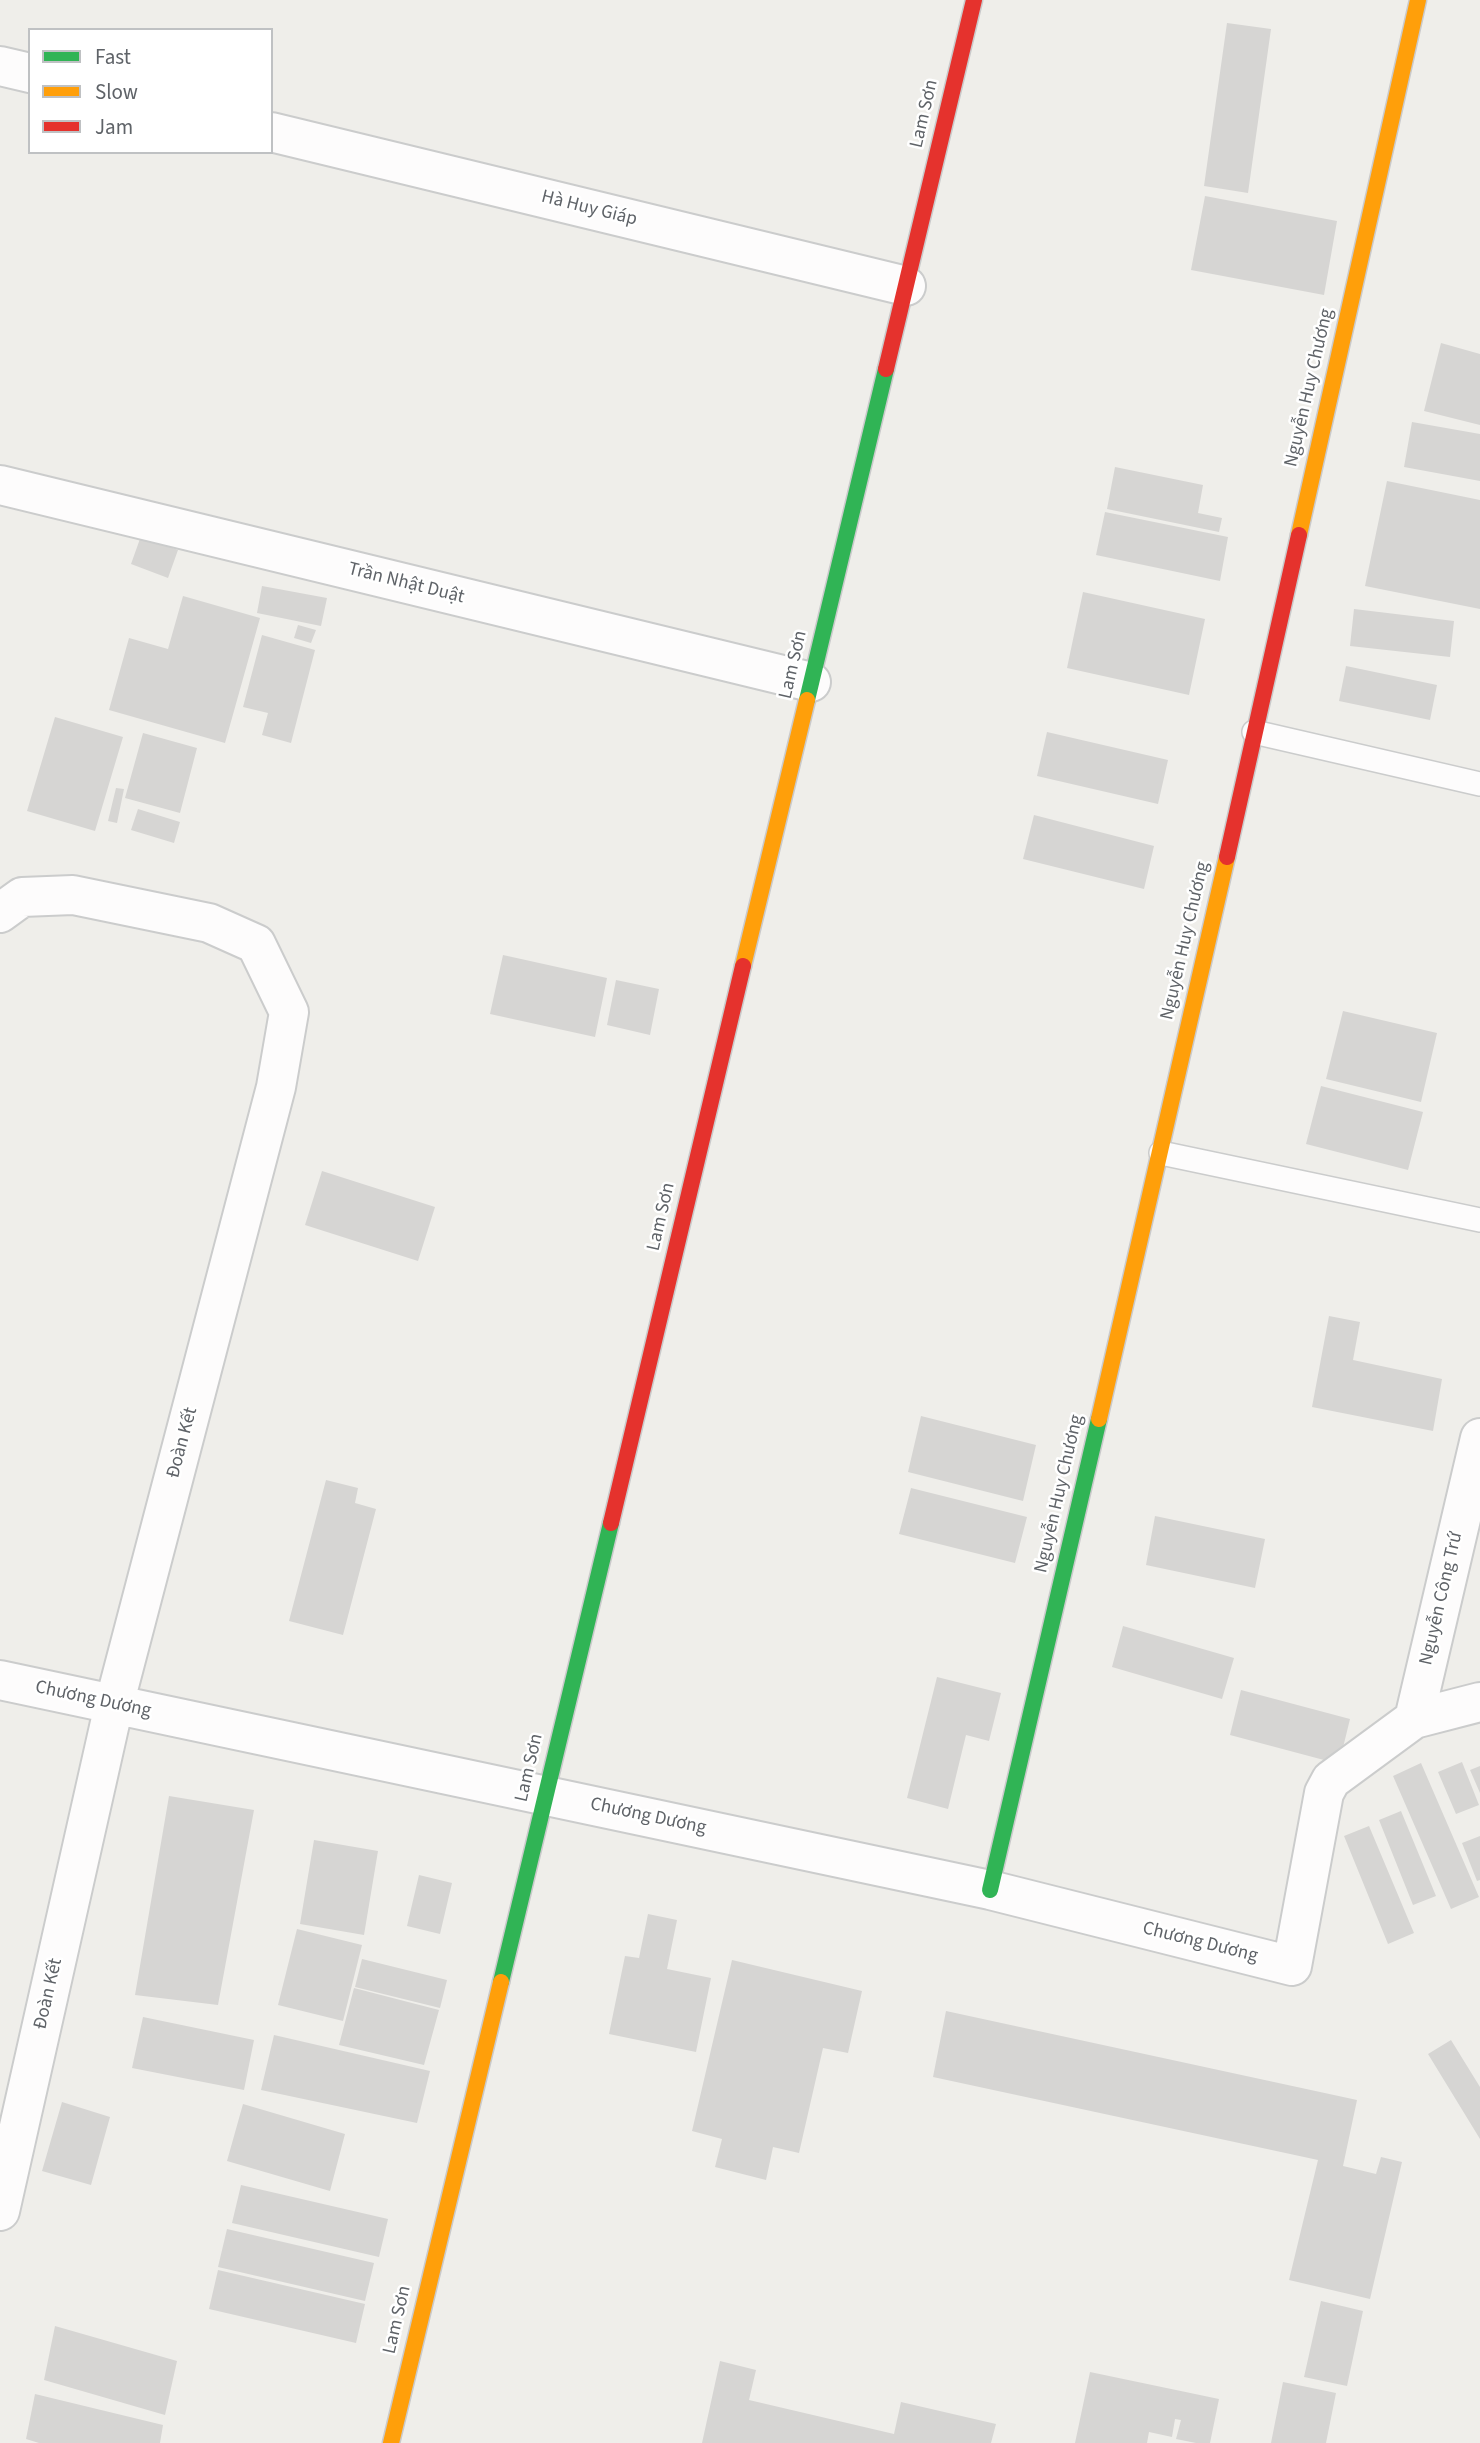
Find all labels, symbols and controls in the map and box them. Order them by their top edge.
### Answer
legend [28,28,273,154]
text: Fast [95,42,131,72]
text: Slow [95,77,138,107]
street label: Lam Sơn [906,78,944,150]
text: Jam [95,112,133,142]
street label: Hà Huy Giáp [539,186,639,232]
street label: Nguyễn Huy Chương [1281,307,1339,469]
street label: Trần Nhật Duật [345,559,467,609]
street label: Lam Sơn [775,629,813,701]
street label: Nguyễn Huy Chương [1157,860,1215,1022]
street label: Lam Sơn [643,1181,681,1253]
street label: Đoàn Kết [163,1405,203,1481]
street label: Nguyễn Huy Chương [1031,1413,1089,1575]
street label: Nguyễn Công Trứ [1416,1530,1468,1668]
street label: Chương Dương [33,1677,153,1723]
street label: Lam Sơn [511,1732,549,1804]
street label: Chương Dương [588,1794,708,1840]
street label: Chương Dương [1140,1918,1260,1968]
street label: Đoàn Kết [30,1956,68,2032]
street label: Lam Sơn [379,2284,417,2356]

